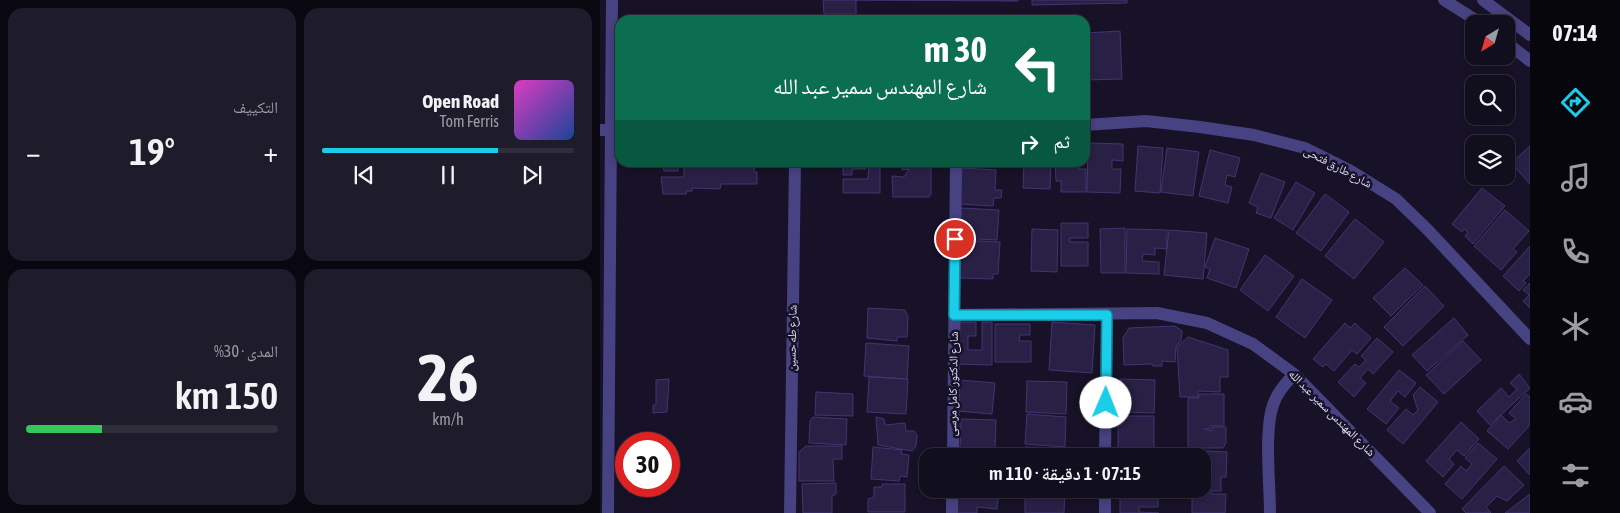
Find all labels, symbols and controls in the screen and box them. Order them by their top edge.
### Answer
north arrow [1465,15,1515,65]
map controls [1465,15,1515,185]
text: 07:14 [1552,20,1598,46]
text: 30 m [924,29,987,69]
icon: left [1005,35,1070,100]
text: شارع المهندس سمير عبد الله [773,73,987,99]
button: search [1465,75,1515,125]
icon: directions [1558,85,1593,120]
text: Open Road [422,90,499,112]
text: التكييف [233,98,278,116]
text: Tom Ferris [440,112,499,130]
text: 19° [129,130,175,173]
icon: right [1015,130,1043,158]
text: ثم [1053,130,1070,152]
button: layers [1465,135,1515,185]
text: − [26,136,41,168]
text: + [263,136,278,168]
street label: شارع طارق فتحى [1301,143,1375,192]
icon: music [1558,160,1593,195]
icon: previous [350,161,378,189]
icon: pause [434,161,462,189]
icon: next [518,161,546,189]
pin [934,218,976,260]
icon: arrive [941,225,969,253]
icon: phone [1558,234,1593,269]
street label: شارع طه حسين [784,305,801,371]
icon: climate [1558,309,1593,344]
street label: شارع الدكتور كامل مرسى [945,331,962,437]
text: 26 [417,340,479,415]
text: المدى · 30% [214,342,278,360]
street label: شارع المهندس سمير عبد الله [1285,367,1378,460]
text: 150 km [175,374,278,417]
position arrow [1079,376,1131,428]
icon: car [1558,384,1593,419]
text: km/h [432,410,464,428]
speed limit sign: 30 [615,432,680,497]
icon: filters [1558,458,1593,493]
text: 07:15 · 1 دقيقة · 110 m [989,462,1141,484]

